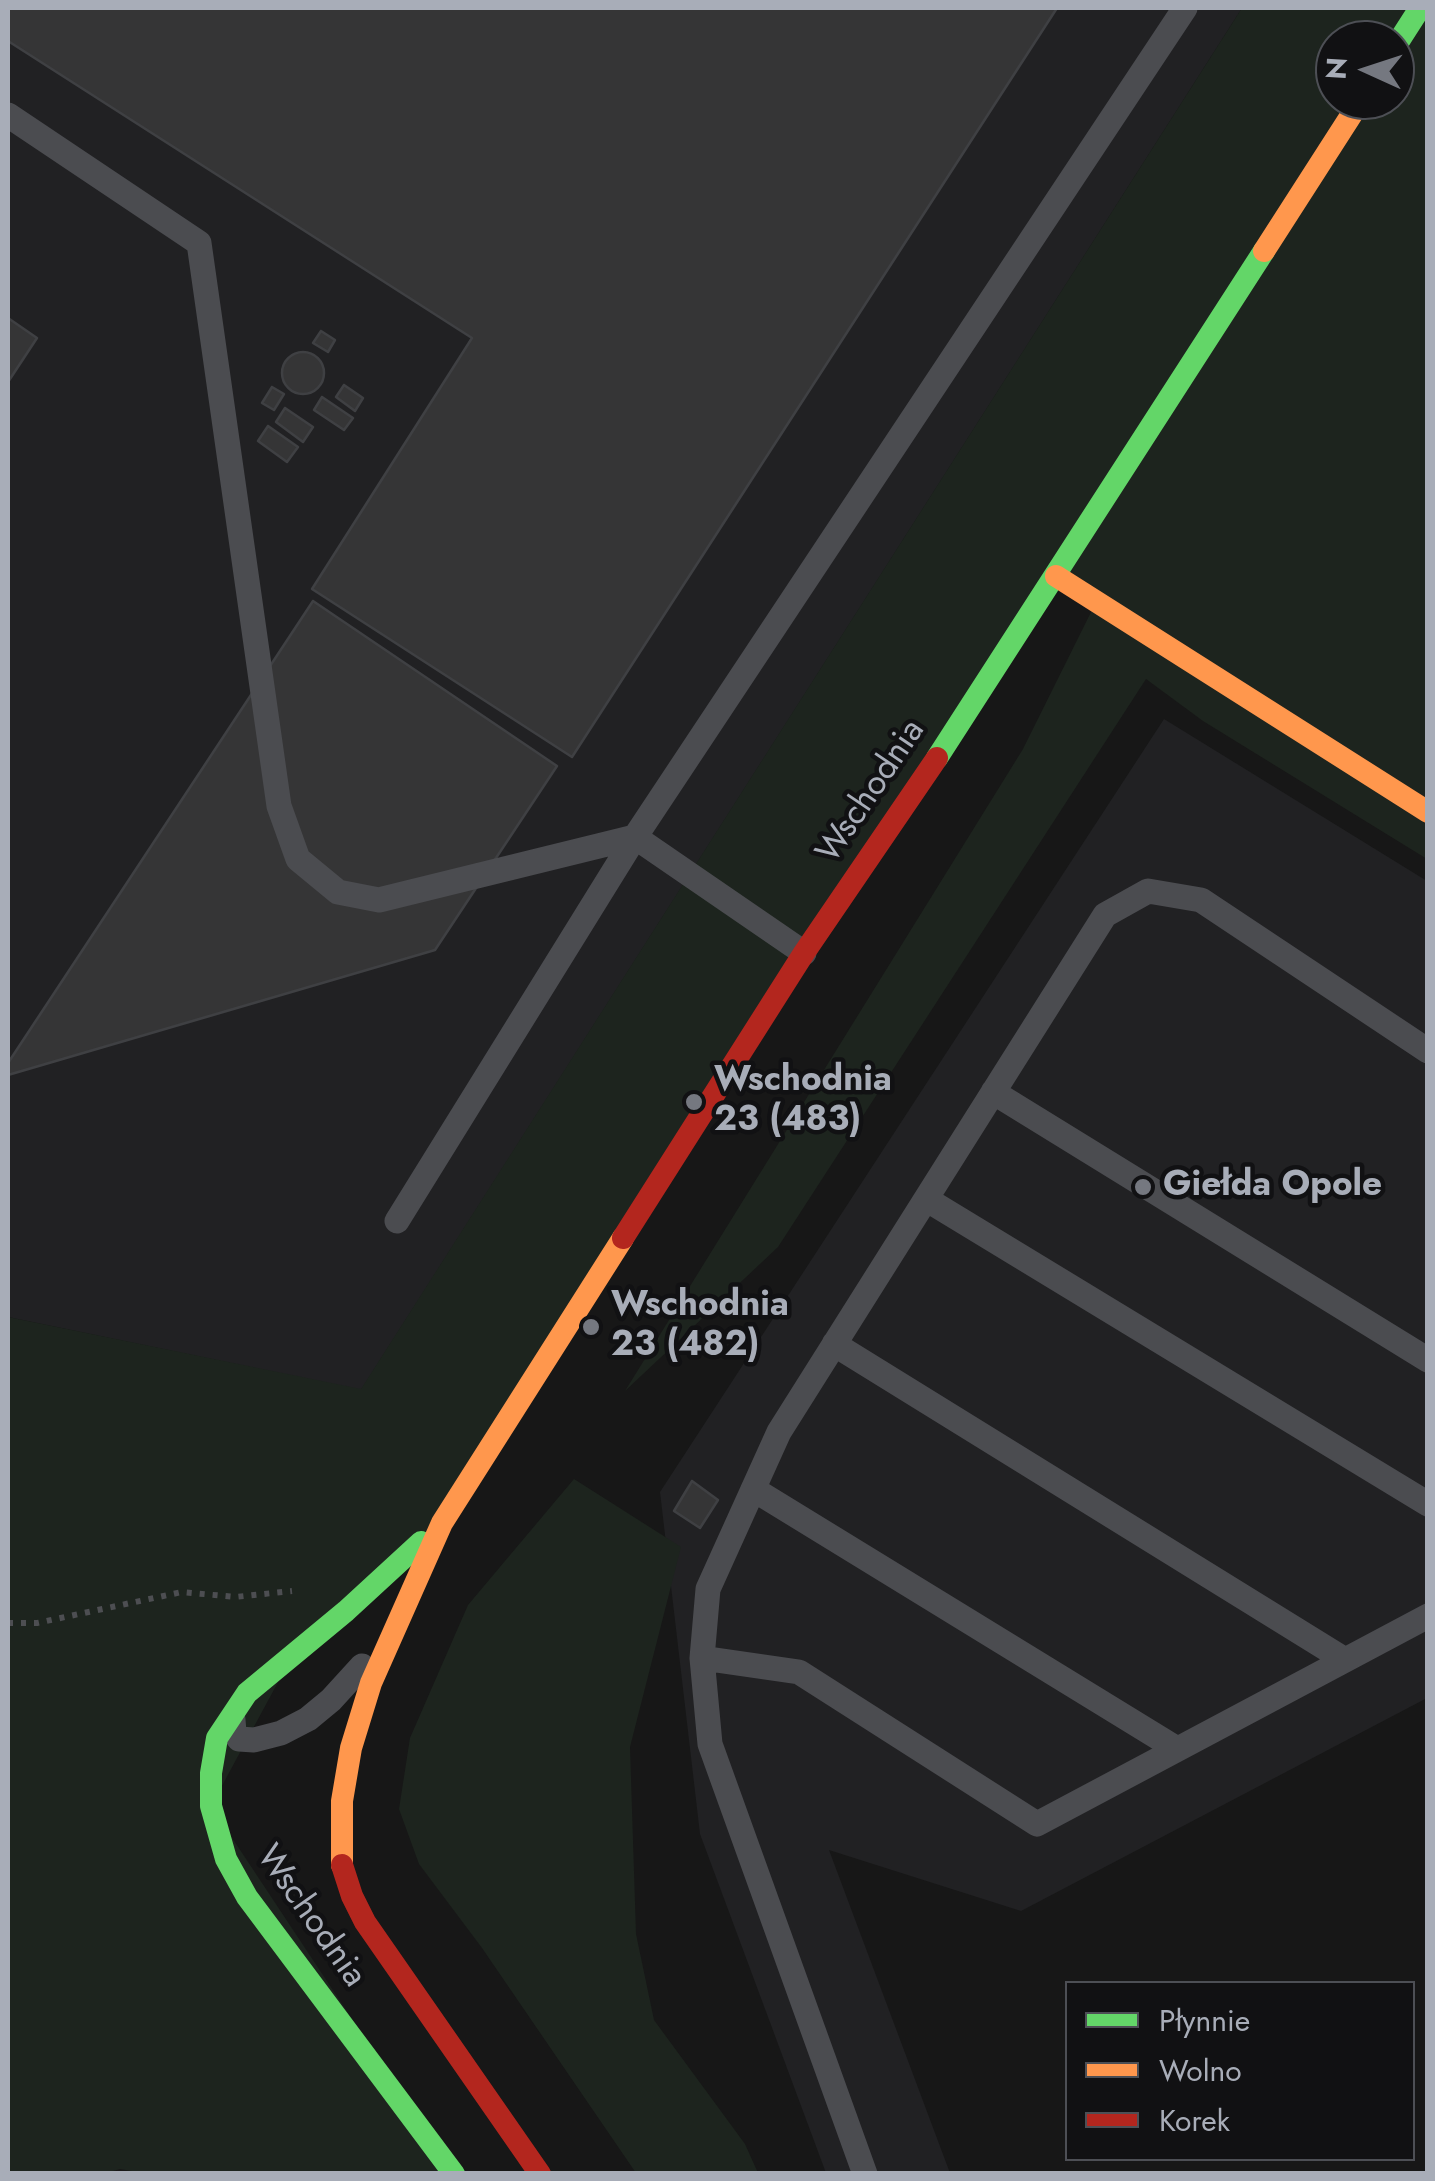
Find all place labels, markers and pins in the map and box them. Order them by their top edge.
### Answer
place label: Wschodnia 23 (483) [714,1061,892,1143]
marker: Wschodnia 23 (483) [683,1091,705,1113]
place label: Giełda Opole [1163,1166,1382,1208]
marker: Giełda Opole [1132,1176,1154,1198]
place label: Wschodnia 23 (482) [611,1286,789,1368]
marker: Wschodnia 23 (482) [580,1316,602,1338]

